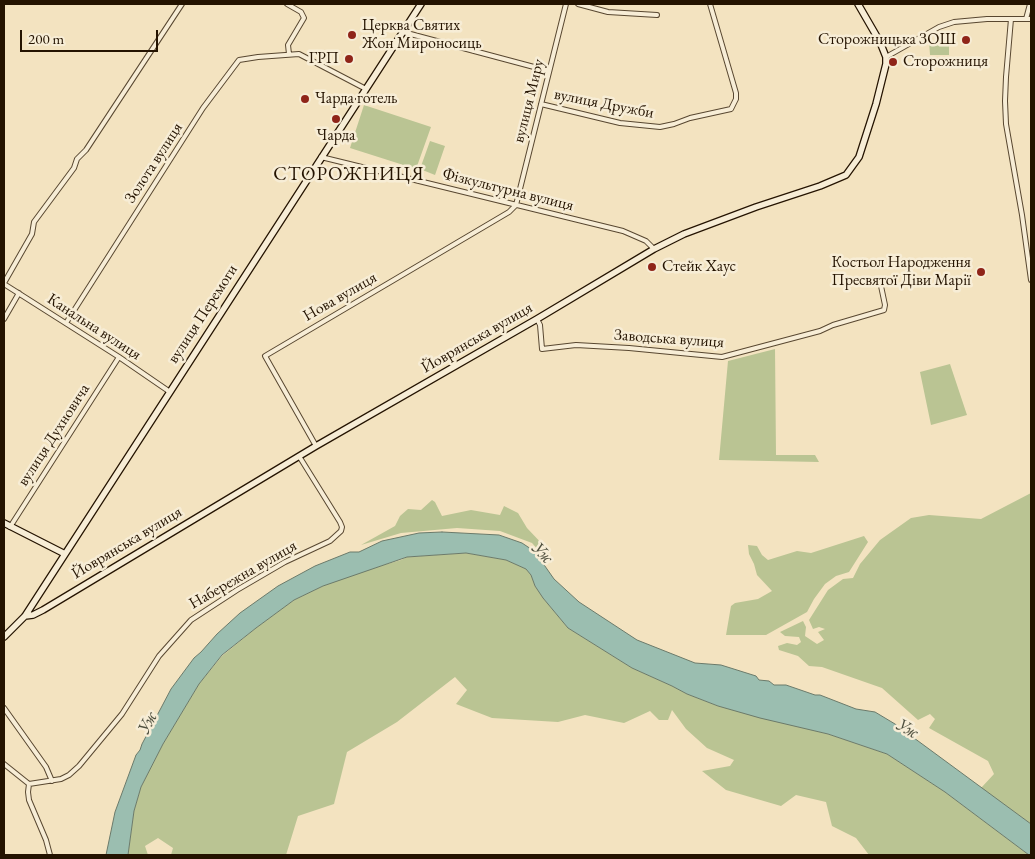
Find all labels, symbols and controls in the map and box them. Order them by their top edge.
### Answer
place label: Церква Святих Жон Мироносиць [362,16,482,54]
scale bar [22,20,160,52]
text: 200 m [28,29,64,48]
marker: Церква Святих Жон Мироносиць [346,29,358,41]
place label: Сторожницька ЗОШ [818,30,956,50]
marker: Сторожницька ЗОШ [960,34,972,46]
place label: ГРП [309,49,339,69]
place label: Сторожниця [903,52,988,72]
marker: ГРП [343,53,355,65]
marker: Сторожниця [887,56,899,68]
street label: вулиця Миру [509,57,549,145]
street label: вулиця Дружби [552,85,656,123]
place label: Чарда готель [315,89,398,109]
marker: Чарда готель [299,93,311,105]
marker: Чарда [330,113,342,125]
street label: Золота вулиця [121,119,187,207]
place label: Чарда [317,126,355,146]
district label: СТОРОЖНИЦЯ [272,164,426,186]
street label: Фізкультурна вулиця [440,164,576,216]
place label: Костьол Народження Пресвятої Діви Марії [831,253,971,291]
place label: Стейк Хаус [662,257,736,277]
street label: вулиця Перемоги [164,261,242,367]
marker: Стейк Хаус [646,261,658,273]
marker: Костьол Народження Пресвятої Діви Марії [975,266,987,278]
street label: Нова вулиця [300,268,380,326]
street label: Канальна вулиця [43,289,145,365]
street label: Йоврянська вулиця [418,298,536,378]
street label: Заводська вулиця [613,326,725,352]
street label: вулиця Духновича [14,380,94,490]
street label: Йоврянська вулиця [68,503,186,583]
street label: Набережна вулиця [186,536,300,614]
water label: Уж [526,537,558,569]
water label: Уж [133,708,163,738]
water label: Уж [892,714,922,744]

